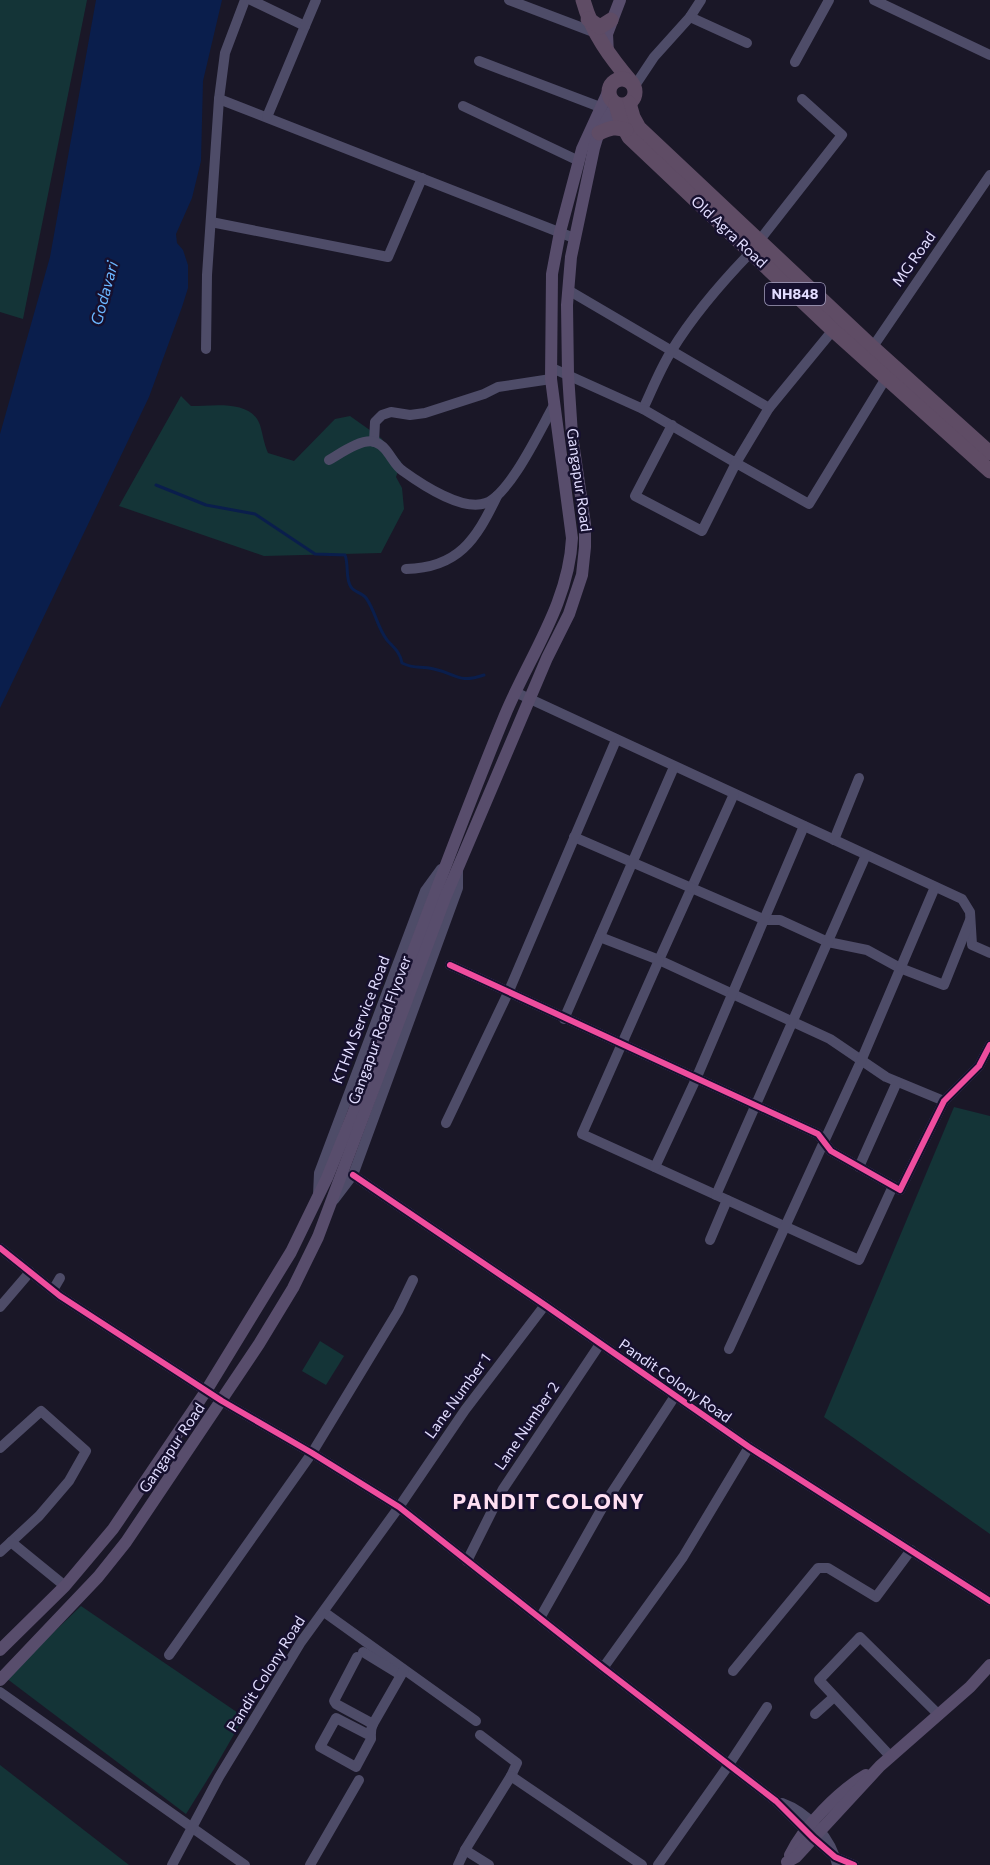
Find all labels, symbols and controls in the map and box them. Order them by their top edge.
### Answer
street label: Old Agra Road [688,191,771,271]
street label: MG Road [888,227,939,289]
water label: Godavari [86,258,121,327]
road number: NH848 [765,283,825,305]
street label: Gangapur Road [564,427,596,533]
street label: KTHM Service Road [327,953,393,1086]
street label: Gangapur Road Flyover [344,953,414,1107]
street label: Pandit Colony Road [616,1335,735,1426]
street label: Lane Number 1 [420,1349,494,1441]
street label: Lane Number 2 [490,1378,562,1473]
street label: Gangapur Road [135,1399,208,1496]
district label: PANDIT COLONY [453,1488,645,1513]
street label: Pandit Colony Road [222,1612,308,1735]

